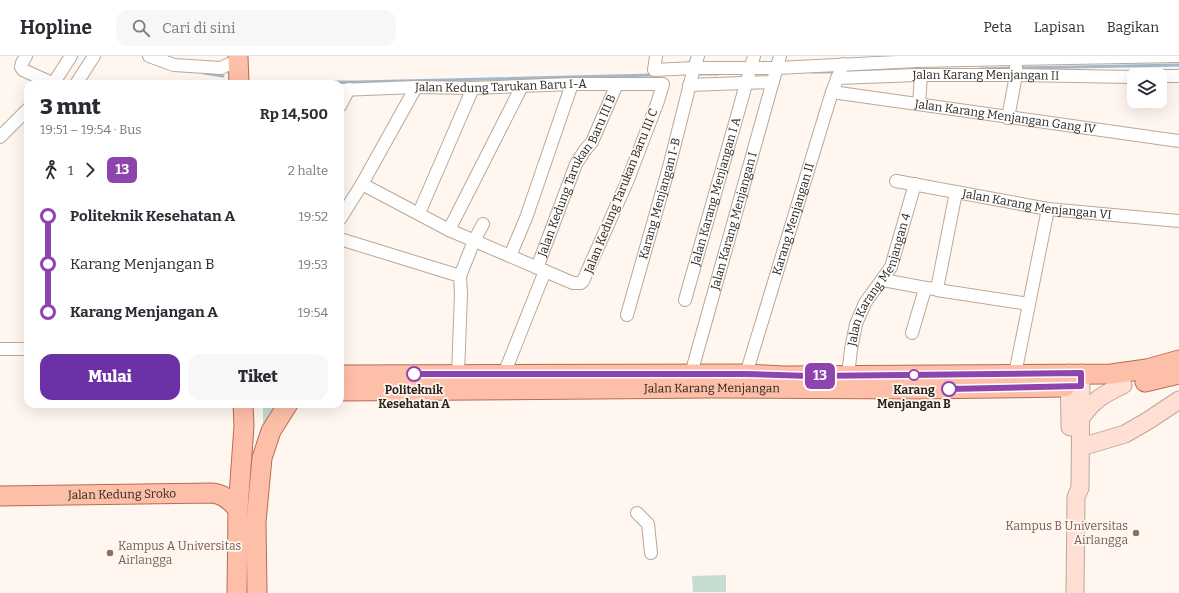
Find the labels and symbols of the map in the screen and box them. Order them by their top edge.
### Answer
street label: Jalan Karang Menjangan II [911,68,1059,83]
street label: Jalan Kedung Tarukan Baru I-A [414,77,587,95]
street label: Jalan Kedung Tarukan Baru III B [535,92,619,260]
street label: Jalan Karang Menjangan Gang IV [913,97,1097,136]
street label: Jalan Kedung Tarukan Baru III C [581,106,661,276]
street label: Jalan Karang Menjangan I A [688,115,744,267]
street label: Karang Menjangan I-B [636,136,683,261]
street label: Jalan Karang Menjangan I [707,151,761,291]
street label: Karang Menjangan II [770,161,817,277]
street label: Jalan Karang Menjangan VI [960,186,1112,222]
street label: Jalan Karang Menjangan 4 [845,211,913,348]
line badge: 13 [802,363,838,389]
marker: Politeknik Kesehatan A [406,366,422,382]
marker: Karang Menjangan B [908,369,920,381]
street label: Jalan Karang Menjangan [643,381,780,396]
unlabelled marker [941,381,957,397]
place label: Politeknik Kesehatan A [378,383,450,411]
place label: Karang Menjangan B [877,383,951,412]
street label: Jalan Kedung Sroko [67,487,176,502]
place label: Kampus B Universitas Airlangga [1006,519,1128,547]
marker: Kampus B Universitas Airlangga [1131,528,1141,538]
place label: Kampus A Universitas Airlangga [118,539,241,567]
marker: Kampus A Universitas Airlangga [105,548,115,558]

